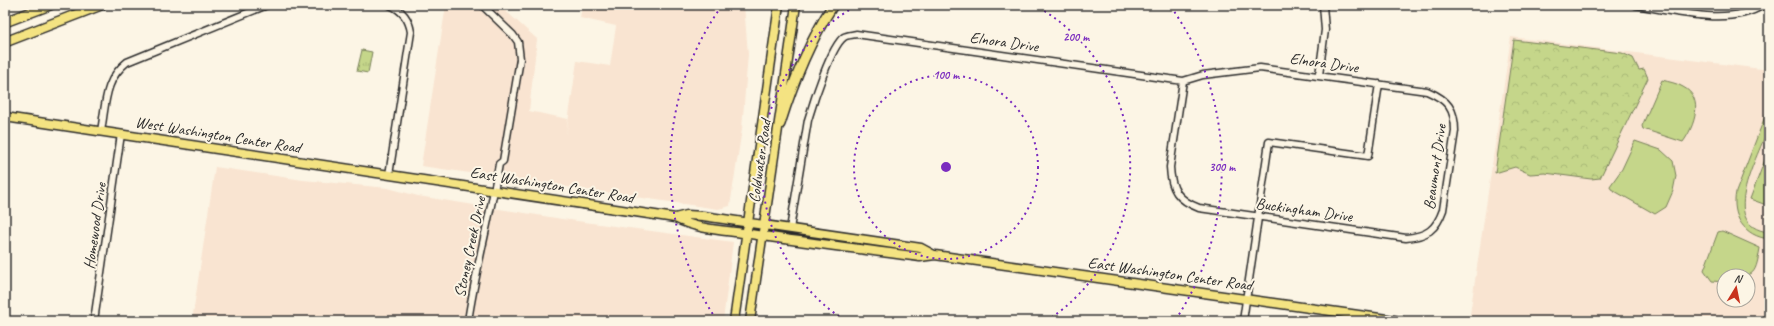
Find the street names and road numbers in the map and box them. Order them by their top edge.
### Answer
street label: Elnora Drive [969,27,1041,57]
street label: Elnora Drive [1289,48,1361,78]
street label: West Washington Center Road [134,112,305,158]
street label: Coldwater Road [744,115,776,204]
street label: Beaumont Drive [1419,121,1451,211]
street label: East Washington Center Road [469,162,638,208]
street label: Homewood Drive [79,180,111,271]
street label: Stoney Creek Drive [450,193,491,299]
street label: Buckingham Drive [1255,193,1355,227]
street label: East Washington Center Road [1087,253,1256,296]

